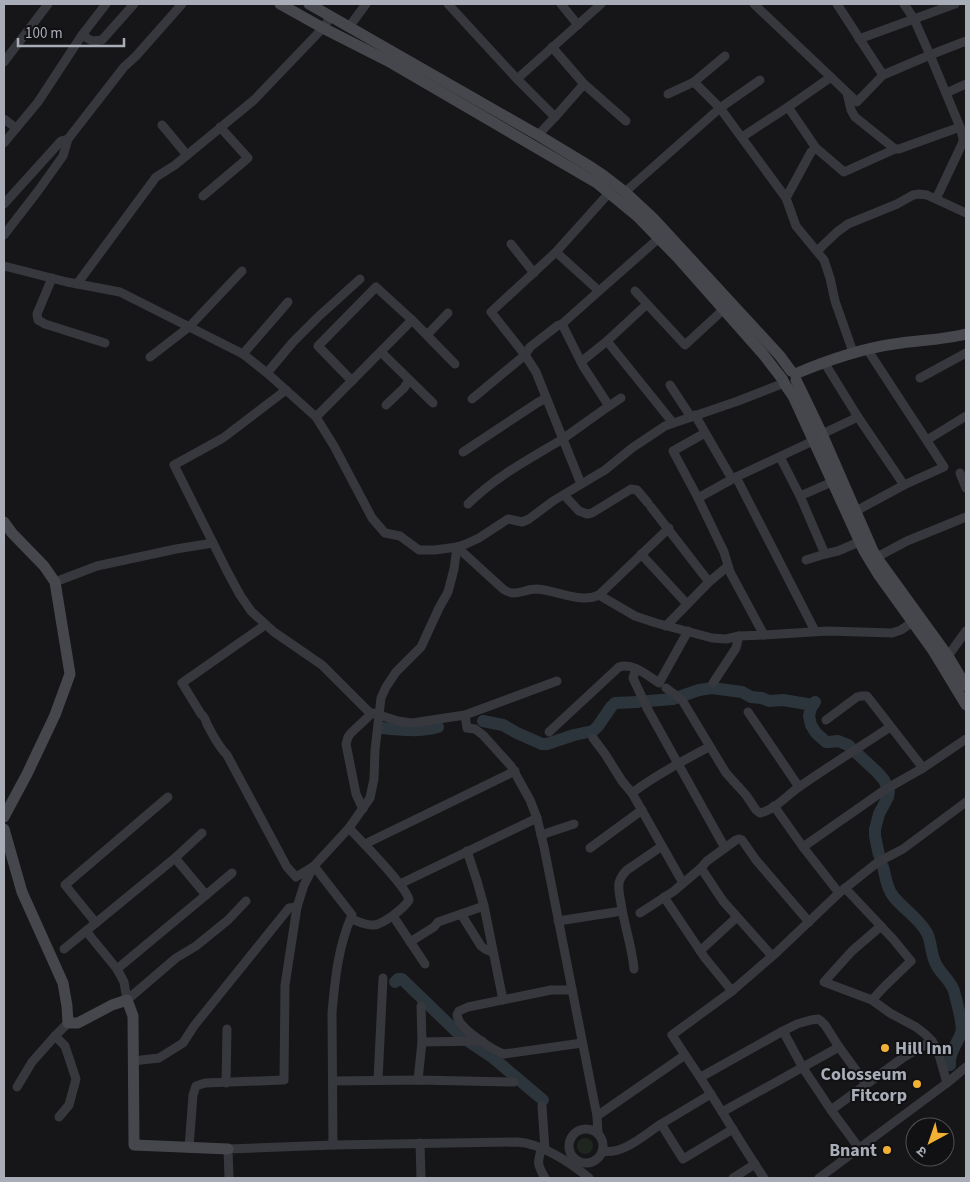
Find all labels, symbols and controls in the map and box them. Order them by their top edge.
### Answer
scale bar [18,15,124,47]
text: 100 m [25,23,63,44]
place label: Hill Inn [895,1036,952,1061]
marker: Hill Inn [879,1042,891,1054]
place label: Colosseum Fitcorp [821,1062,907,1108]
marker: Colosseum Fitcorp [911,1078,923,1090]
north arrow [905,1117,955,1167]
place label: Bnant [829,1138,877,1163]
text: उ [912,1140,932,1161]
marker: Bnant [881,1144,893,1156]

